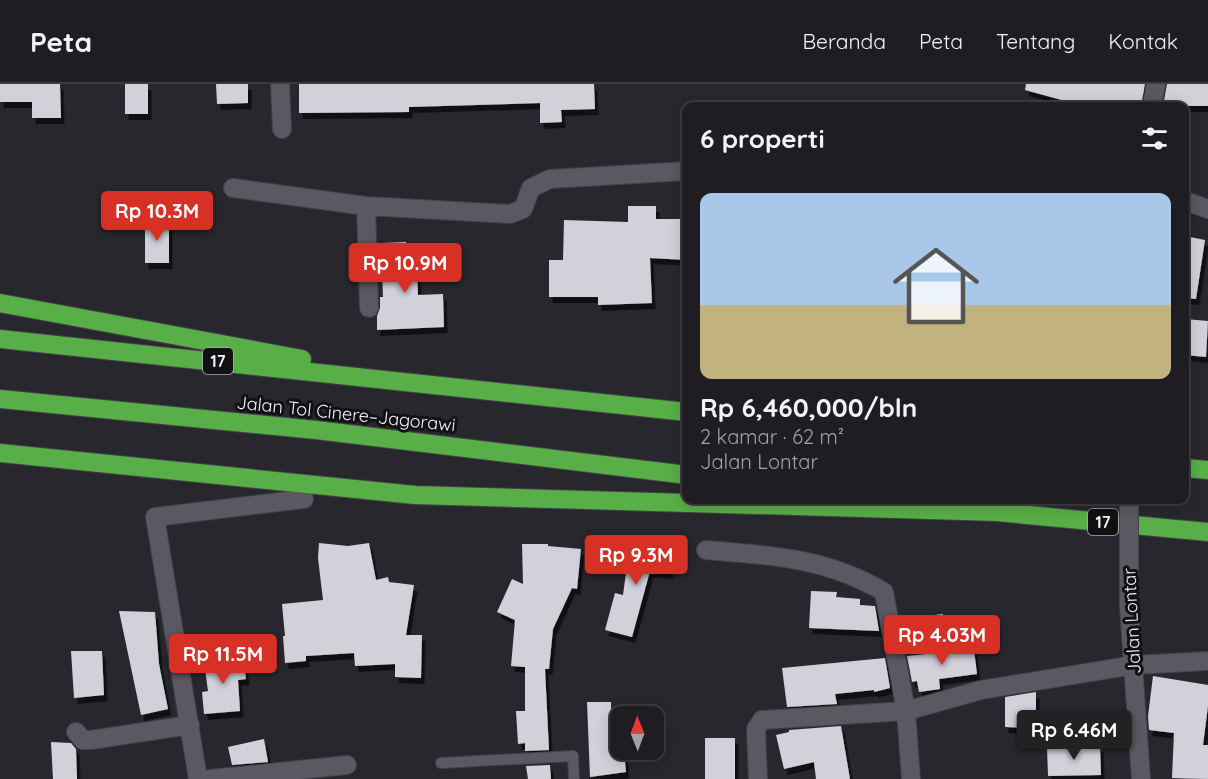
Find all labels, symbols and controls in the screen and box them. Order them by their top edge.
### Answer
text: Peta [30,24,92,59]
text: Beranda [802,28,886,54]
text: Peta [919,28,963,54]
text: Tentang [996,28,1075,54]
text: Kontak [1108,28,1178,54]
text: 6 properti [700,122,825,155]
icon: filters [1138,122,1171,155]
pin: Rp 10.3M [95,191,219,242]
text: Rp 10.3M [115,198,199,223]
icon: home [882,232,990,340]
pin: Rp 10.9M [343,243,467,294]
text: Rp 10.9M [363,250,447,275]
road number: 17 [203,348,233,374]
street label: Jalan Tol Cinere–Jagorawi [235,391,457,436]
text: Rp 6,460,000/bln [700,391,917,424]
text: 2 kamar · 62 m² [700,424,844,449]
text: Jalan Lontar [700,449,818,474]
road number: 17 [1088,509,1118,535]
pin: Rp 9.3M [581,535,691,586]
text: Rp 9.3M [599,542,673,567]
street label: Jalan Lontar [1117,567,1146,675]
pin: Rp 4.03M [880,615,1004,666]
text: Rp 4.03M [898,622,986,647]
pin: Rp 11.5M [161,634,285,685]
text: Rp 11.5M [183,641,263,666]
north arrow [610,706,664,760]
map controls [610,706,664,760]
pin: Rp 6.46M [1012,710,1136,761]
text: Rp 6.46M [1031,717,1117,742]

